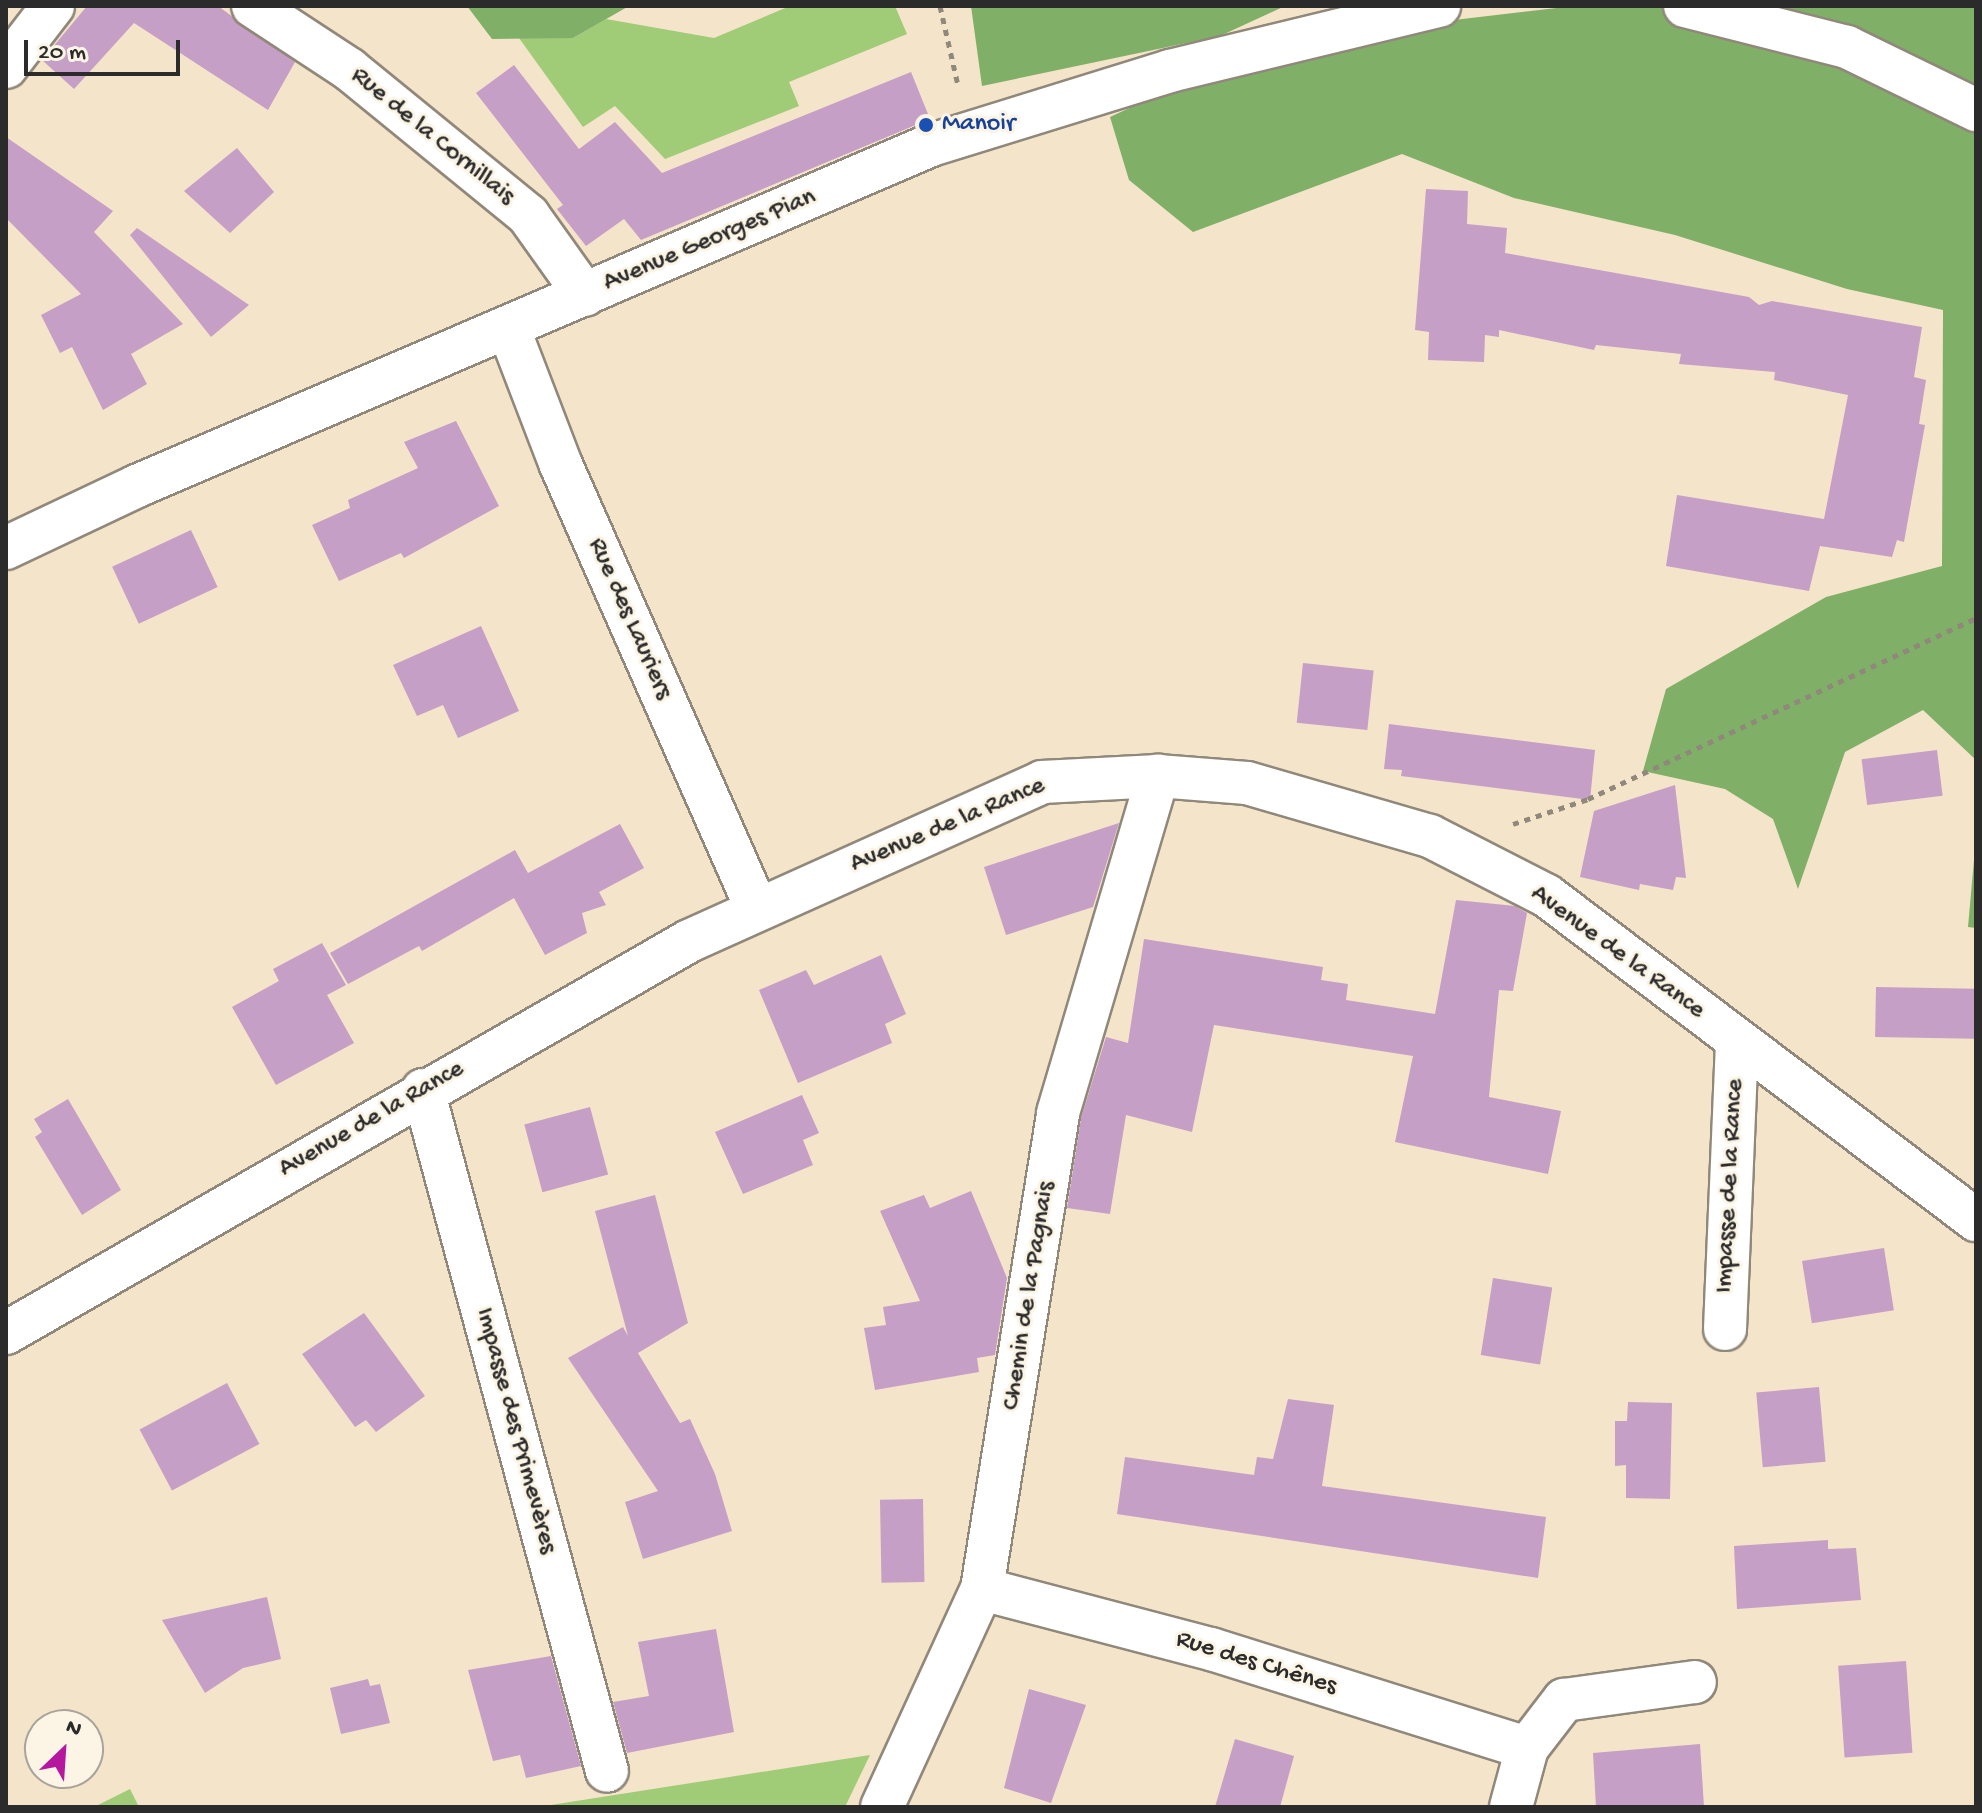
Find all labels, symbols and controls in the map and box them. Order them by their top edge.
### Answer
scale bar [28,24,184,74]
text: 20 m [38,39,86,68]
street label: Rue de la Cornillais [344,61,520,213]
place label: Manoir [942,109,1015,141]
marker: Manoir [917,116,935,134]
street label: Avenue Georges Pian [599,182,821,300]
street label: Rue des Lauriers [580,534,678,704]
street label: Avenue de la Rance [846,771,1050,881]
street label: Avenue de la Rance [1524,879,1710,1027]
street label: Avenue de la Rance [274,1054,470,1186]
street label: Impasse de la Rance [1710,1078,1752,1294]
street label: Chemin de la Pagnais [997,1180,1063,1412]
street label: Impasse des Primevères [467,1305,563,1557]
street label: Rue des Chênes [1172,1625,1340,1703]
north arrow [24,1709,104,1789]
text: N [61,1714,85,1744]

